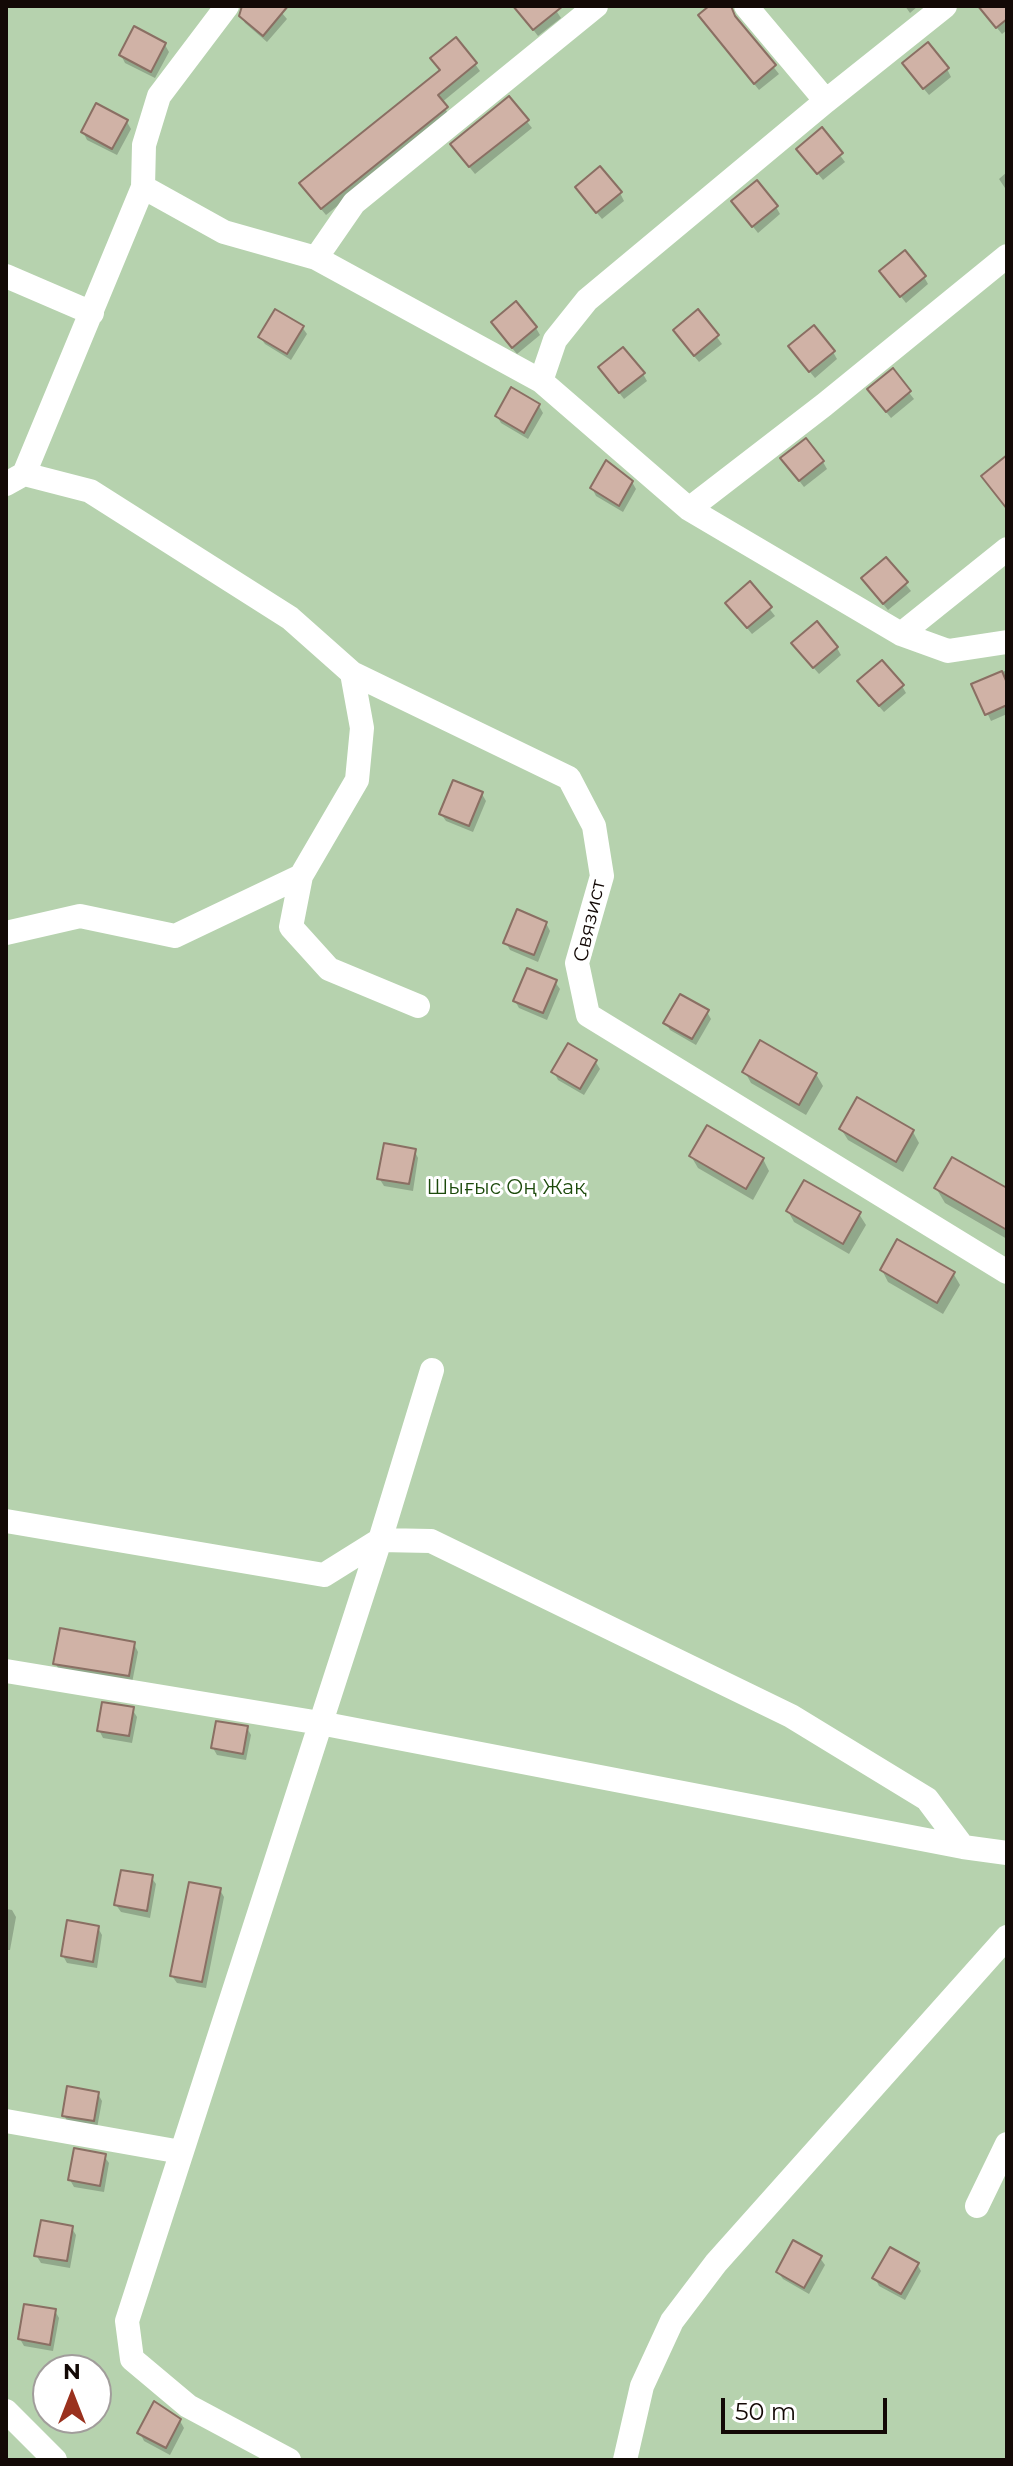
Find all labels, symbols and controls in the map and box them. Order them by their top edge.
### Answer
street label: Связист [569,878,611,964]
park label: Шығыс Оң Жақ [426,1176,586,1200]
north arrow [32,2354,112,2434]
text: N [63,2358,81,2385]
scale bar [725,2382,891,2432]
text: 50 m [735,2397,796,2426]

